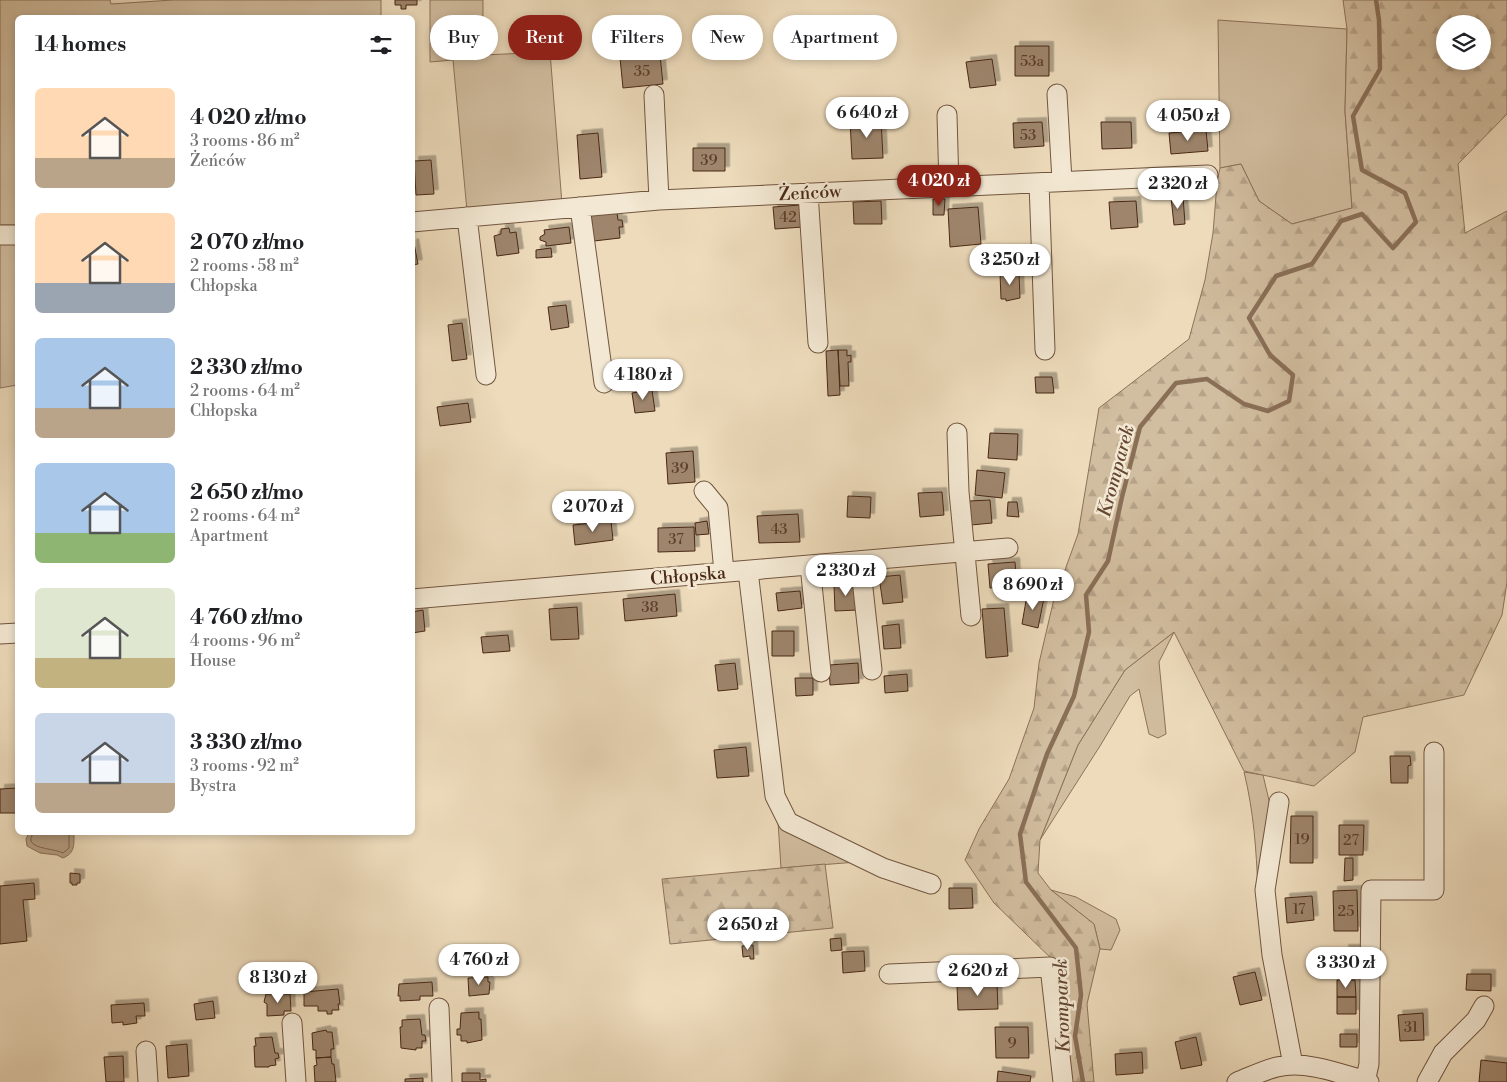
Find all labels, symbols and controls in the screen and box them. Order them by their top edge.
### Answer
chip: Buy [430,15,498,60]
chip: Rent [508,15,582,60]
chip: Filters [592,15,682,60]
chip: New [692,15,763,60]
chip: Apartment [773,15,897,60]
map controls [1436,15,1491,70]
button: layers [1436,15,1491,70]
icon: filters [367,31,395,59]
text: 14 homes [35,32,126,58]
house number: 53a [1020,52,1044,71]
house number: 35 [634,62,650,81]
pin: 6 640 zł [815,96,919,139]
pin: 4 050 zł [1136,100,1240,142]
text: 6 640 zł [837,103,897,123]
text: 4 020 zł/mo [190,105,307,131]
text: 4 050 zł [1157,106,1219,126]
icon: home [75,108,135,168]
house number: 53 [1020,126,1036,145]
text: 3 rooms · 86 m² [190,131,300,151]
text: Żeńców [190,151,246,171]
house number: 39 [700,151,718,170]
pin: 4 020 zł [887,164,991,207]
pin: 2 320 zł [1126,168,1230,210]
text: 4 020 zł [908,171,970,191]
text: 2 320 zł [1148,174,1208,194]
street label: Żeńców [778,180,843,206]
house number: 42 [779,208,797,227]
text: 2 070 zł/mo [190,230,304,256]
icon: home [75,233,135,293]
pin: 3 250 zł [958,244,1062,286]
text: 3 250 zł [980,250,1040,270]
text: 2 rooms · 58 m² [190,256,299,276]
text: Chłopska [190,276,257,296]
text: 2 330 zł/mo [190,355,303,381]
icon: home [75,358,135,418]
pin: 4 180 zł [591,358,695,401]
text: 4 180 zł [614,365,672,385]
text: 2 rooms · 64 m² [190,381,300,401]
text: Chłopska [190,401,257,421]
water label: Kromparek [1092,422,1140,520]
house number: 39 [671,459,689,478]
text: 2 650 zł/mo [190,480,304,506]
icon: home [75,483,135,543]
pin: 2 070 zł [541,490,645,533]
text: 2 070 zł [563,497,623,517]
text: 2 rooms · 64 m² [190,506,300,526]
house number: 43 [770,520,788,539]
text: Apartment [190,526,269,546]
house number: 37 [668,530,684,549]
pin: 2 330 zł [794,554,898,597]
street label: Chłopska [649,561,728,591]
text: 2 330 zł [817,561,875,581]
pin: 8 690 zł [981,568,1085,611]
text: 8 690 zł [1003,575,1063,595]
house number: 38 [641,598,659,617]
text: 4 760 zł/mo [190,605,303,631]
icon: home [75,608,135,668]
text: 4 rooms · 96 m² [190,631,300,651]
text: House [190,651,236,671]
text: 3 330 zł/mo [190,730,302,756]
icon: home [75,733,135,793]
text: 3 rooms · 92 m² [190,756,299,776]
text: Bystra [190,776,236,796]
house number: 19 [1294,830,1310,849]
house number: 27 [1343,831,1359,850]
house number: 17 [1292,900,1306,919]
house number: 25 [1338,902,1354,921]
pin: 2 650 zł [696,908,800,951]
text: 2 650 zł [718,915,778,935]
pin: 4 760 zł [427,944,531,986]
pin: 3 330 zł [1294,946,1398,989]
text: 4 760 zł [449,950,509,970]
text: 3 330 zł [1317,953,1375,973]
pin: 2 620 zł [926,954,1030,997]
water label: Kromparek [1048,958,1076,1054]
text: 2 620 zł [948,961,1008,981]
pin: 8 130 zł [226,962,330,1004]
text: 8 130 zł [249,968,307,988]
house number: 31 [1404,1018,1419,1037]
house number: 9 [1007,1034,1017,1053]

